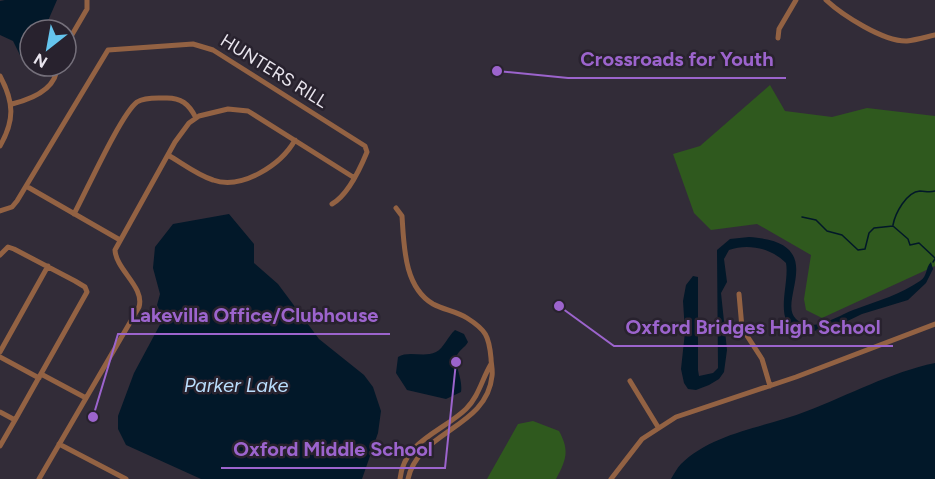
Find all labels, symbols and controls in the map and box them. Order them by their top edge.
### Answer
north arrow [18,18,78,78]
street label: HUNTERS RILL [216,29,332,113]
callout: Crossroads for Youth [568,40,786,78]
text: Crossroads for Youth [580,47,774,71]
text: N [30,49,51,72]
callout: Lakevilla Office/Clubhouse [118,296,390,334]
text: Lakevilla Office/Clubhouse [130,303,378,327]
callout: Oxford Bridges High School [614,308,893,346]
text: Oxford Bridges High School [625,315,881,339]
water label: Parker Lake [184,373,288,397]
callout: Oxford Middle School [221,430,445,468]
text: Oxford Middle School [233,437,433,461]

